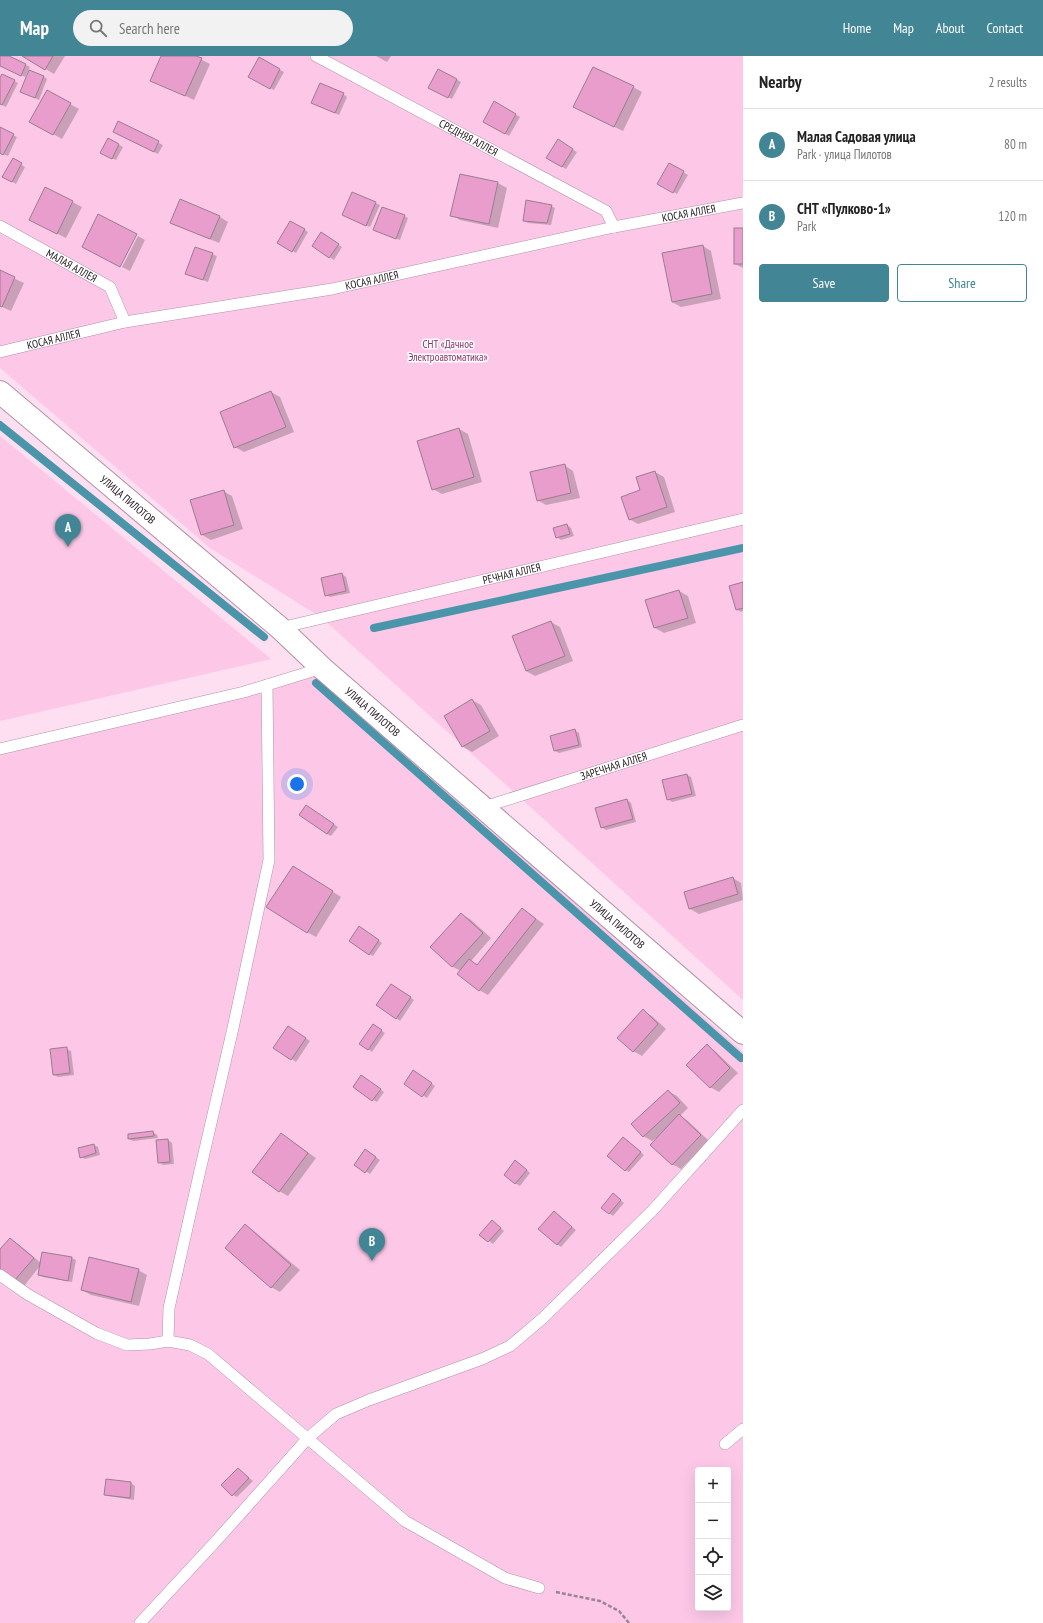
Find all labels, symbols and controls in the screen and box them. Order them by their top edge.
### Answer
search box [73,10,353,46]
text: Map [20,16,49,40]
icon: search [87,17,109,39]
text: Search here [119,19,180,38]
text: Home [843,19,871,37]
text: Map [893,19,914,37]
text: About [936,19,965,37]
text: Contact [987,19,1023,37]
text: Nearby [759,71,802,93]
text: 2 results [988,74,1027,91]
street label: СРЕДНЯЯ АЛЛЕЯ [437,116,500,159]
text: Малая Садовая улица [797,127,916,146]
text: A [769,136,775,153]
text: 80 m [1004,136,1027,153]
text: Park · улица Пилотов [797,146,892,163]
text: СНТ «Пулково-1» [797,199,891,218]
street label: КОСАЯ АЛЛЕЯ [661,201,717,225]
text: B [769,208,775,225]
text: 120 m [998,208,1027,225]
text: Park [797,218,816,235]
street label: МАЛАЯ АЛЛЕЯ [44,246,100,285]
button: Save [759,264,889,302]
button: Share [897,264,1027,302]
street label: КОСАЯ АЛЛЕЯ [344,268,400,293]
street label: КОСАЯ АЛЛЕЯ [25,326,82,352]
park label: СНТ «Дачное Электроавтоматика» [408,337,488,364]
street label: УЛИЦА ПИЛОТОВ [97,472,158,527]
pin: A [55,514,81,547]
street label: РЕЧНАЯ АЛЛЕЯ [481,560,542,587]
street label: УЛИЦА ПИЛОТОВ [342,684,403,739]
street label: ЗАРЕЧНАЯ АЛЛЕЯ [579,749,649,783]
your location [287,774,307,794]
street label: УЛИЦА ПИЛОТОВ [587,896,648,952]
pin: B [359,1228,385,1261]
map controls [695,1467,731,1611]
button: + [695,1467,731,1503]
button: − [695,1503,731,1539]
button: locate [695,1539,731,1575]
button: layers [695,1575,731,1611]

